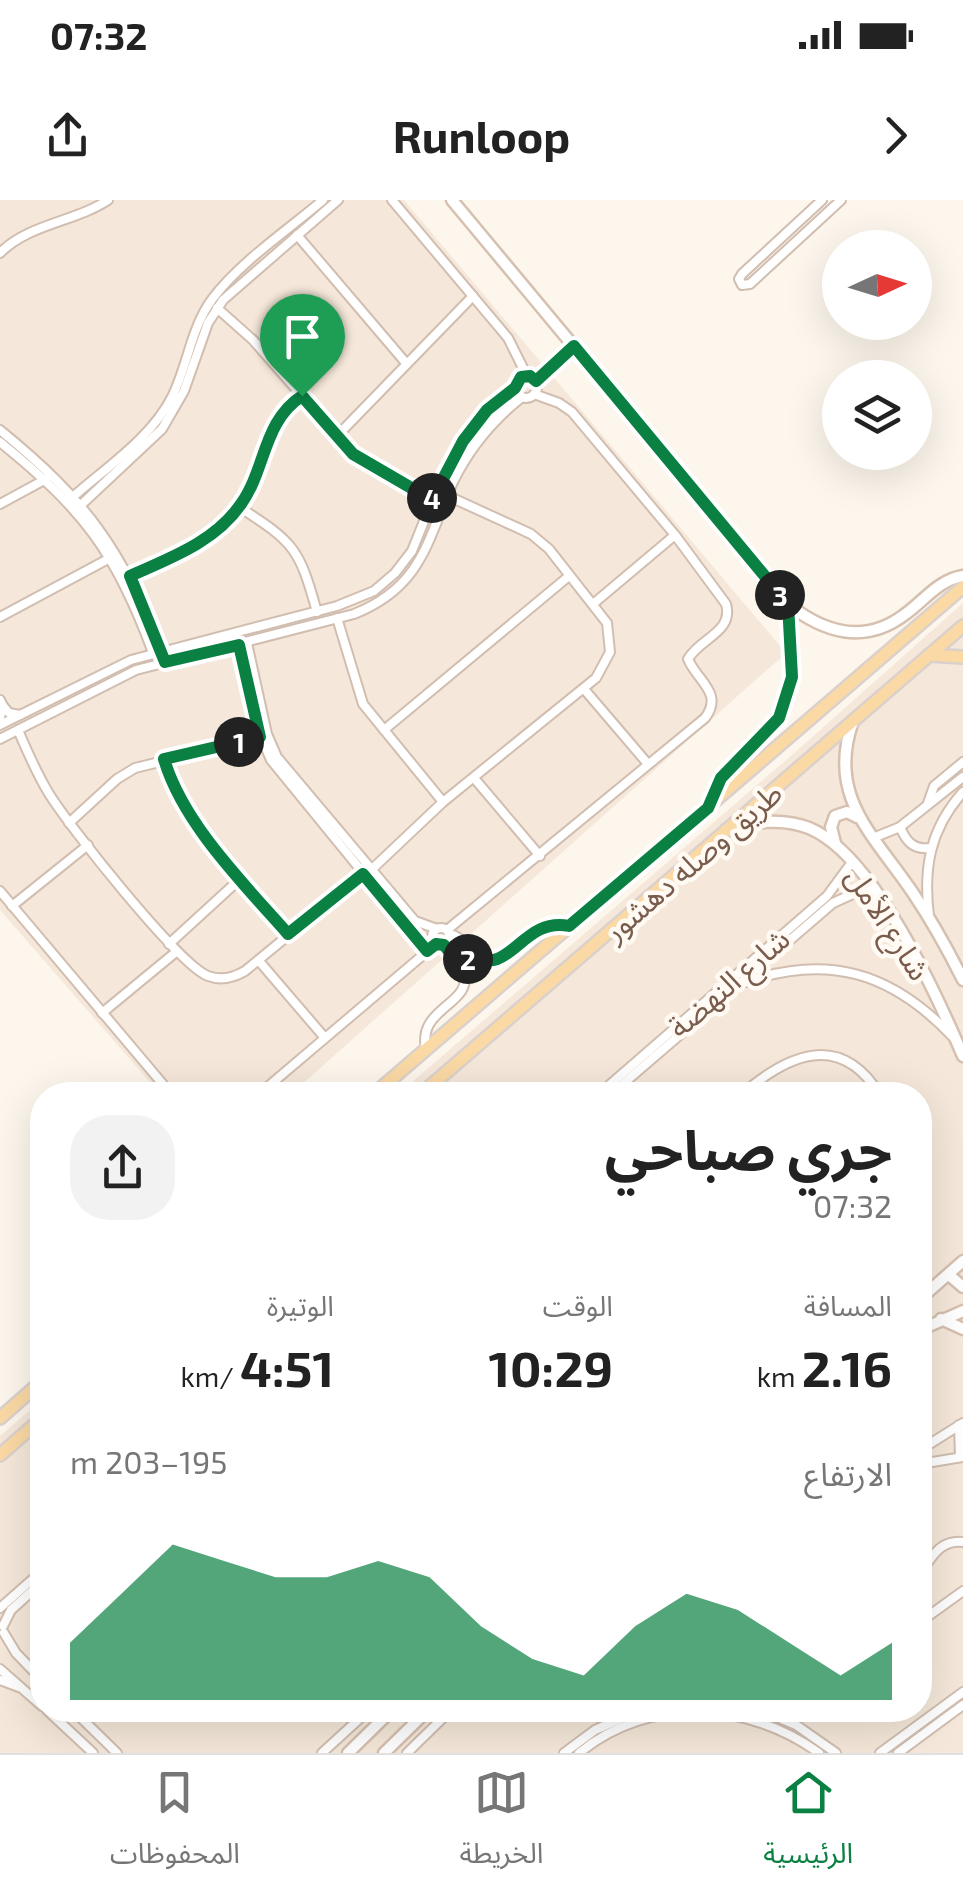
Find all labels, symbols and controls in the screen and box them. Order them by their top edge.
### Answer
text: 07:32 [50,12,147,58]
icon: share [40,108,95,163]
text: Runloop [393,108,570,162]
icon: forward [868,108,923,163]
north arrow [822,230,932,340]
map controls [822,230,932,470]
pin [260,294,345,397]
icon: arrive [275,309,330,364]
button: layers [822,360,932,470]
pin: 4 [407,473,457,523]
text: 4 [423,481,441,515]
pin: 3 [755,570,805,620]
text: 3 [772,578,788,612]
pin: 1 [214,717,264,767]
text: 1 [233,725,245,759]
street label: طريق وصله دهشور [595,774,790,950]
street label: شارع الأمل [834,860,939,990]
street label: شارع النهضة [660,920,800,1049]
pin: 2 [443,934,493,984]
text: 2 [460,942,476,976]
button: share [70,1115,175,1220]
text: جري صباحي [605,1115,892,1181]
text: 07:32 [813,1186,892,1224]
text: الوتيرة [267,1288,334,1322]
text: الوقت [543,1288,613,1322]
text: المسافة [804,1288,892,1322]
text: 4:51 [240,1337,334,1397]
text: 10:29 [488,1337,613,1397]
text: 2.16 [802,1337,892,1397]
text: /km [181,1359,240,1393]
text: km [757,1359,802,1393]
text: 195–203 m [70,1442,227,1480]
text: الارتفاع [804,1454,892,1492]
tab: المحفوظات [110,1765,240,1884]
tab: الخريطة [460,1765,543,1884]
tab: الرئيسية [763,1765,853,1884]

